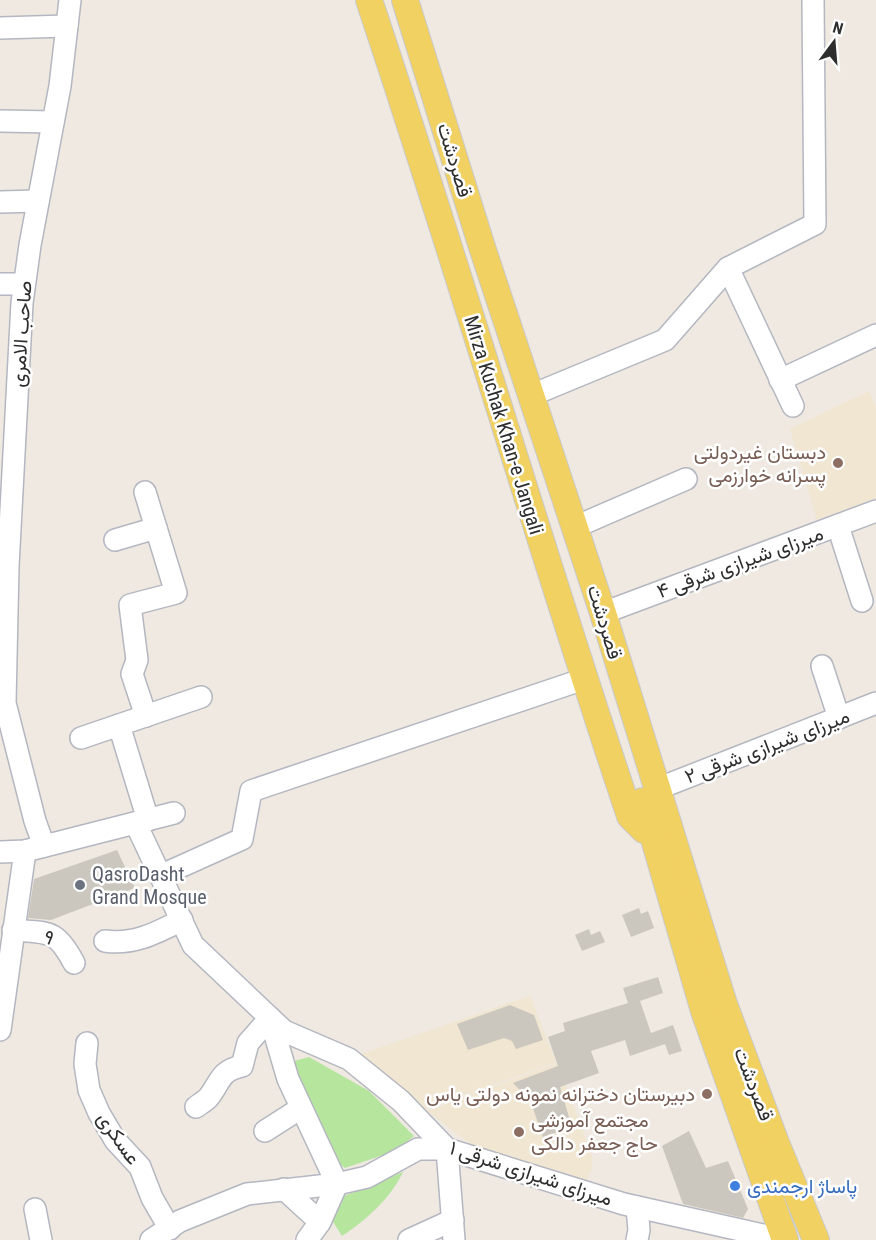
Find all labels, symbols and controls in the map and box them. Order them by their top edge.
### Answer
north arrow [804,12,864,72]
text: N [831,18,845,39]
street label: قصردشت [431,120,478,200]
street label: صاحب الامری [5,280,38,388]
street label: Mirza Kuchak Khan-e Jangali [459,313,549,537]
place label: دبستان غیردولتی پسرانه خوارزمی [694,440,826,489]
marker: دبستان غیردولتی پسرانه خوارزمی [831,456,845,470]
street label: ۴ میرزای شیرازی شرقی [653,521,827,604]
street label: قصردشت [581,582,628,662]
street label: ۲ میرزای شیرازی شرقی [681,704,853,789]
place label: QasroDasht Grand Mosque [92,862,207,909]
marker: QasroDasht Grand Mosque [73,878,87,892]
street label: ۹ [40,924,58,950]
street label: قصردشت [728,1044,779,1124]
place label: دبیرستان دخترانه نمونه دولتی یاس [426,1082,695,1107]
marker: دبیرستان دخترانه نمونه دولتی یاس [700,1087,714,1101]
street label: عسکری [91,1107,146,1170]
place label: مجتمع آموزشی حاج جعفر دالکی [531,1108,658,1157]
marker: مجتمع آموزشی حاج جعفر دالکی [512,1125,526,1139]
street label: ۱ میرزای شیرازی شرقی [446,1135,615,1212]
place label: پاساژ ارجمندی [747,1174,857,1200]
marker: پاساژ ارجمندی [728,1179,742,1193]

